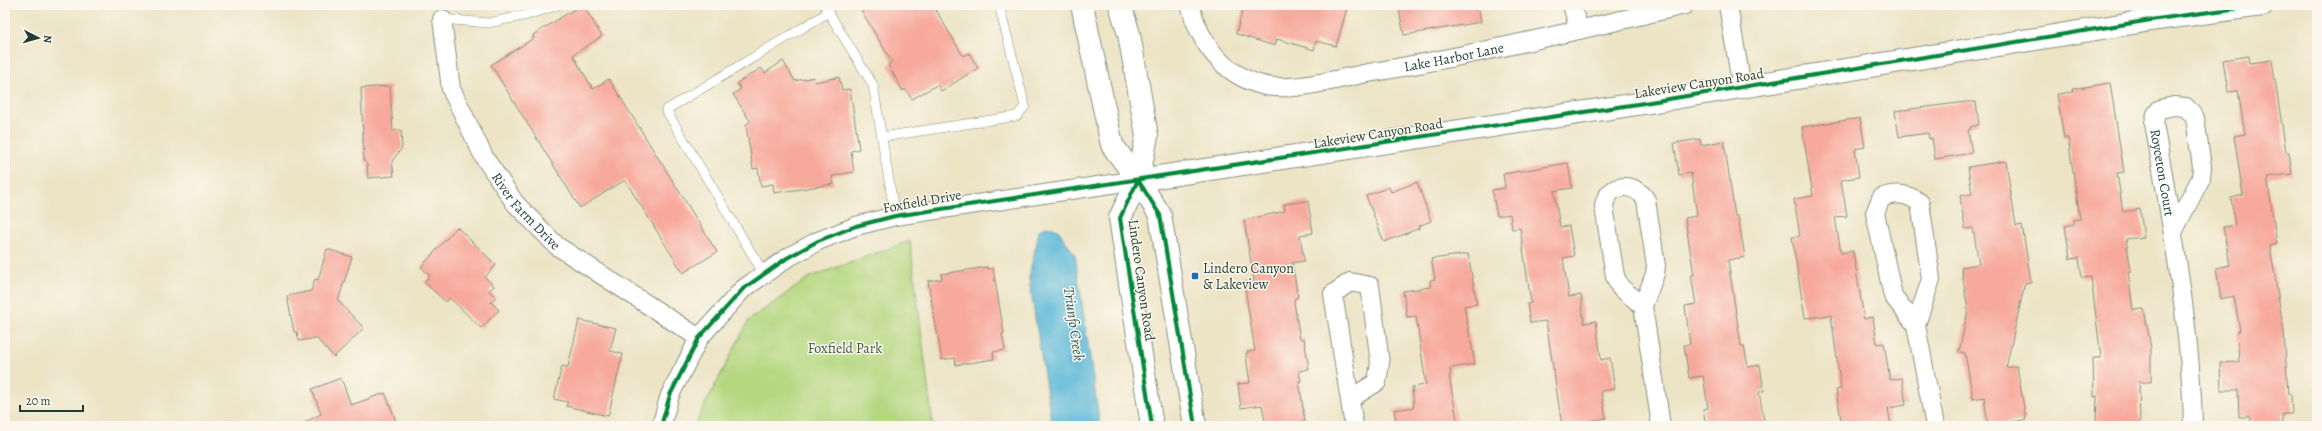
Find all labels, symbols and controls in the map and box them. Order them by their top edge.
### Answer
north arrow [18,18,58,58]
text: N [40,34,55,44]
street label: Lake Harbor Lane [1402,38,1506,76]
street label: Lakeview Canyon Road [1633,64,1766,103]
street label: Lakeview Canyon Road [1312,114,1445,153]
street label: Royceton Court [2145,128,2179,218]
street label: River Farm Drive [487,169,565,254]
street label: Foxfield Drive [881,185,963,218]
street label: Lindero Canyon Road [1124,218,1160,343]
place label: Lindero Canyon & Lakeview [1203,259,1294,294]
marker: Lindero Canyon & Lakeview [1190,271,1200,281]
water label: Triunfo Creek [1059,286,1089,363]
park label: Foxfield Park [808,339,882,358]
scale bar [20,387,83,413]
text: 20 m [26,393,50,409]

